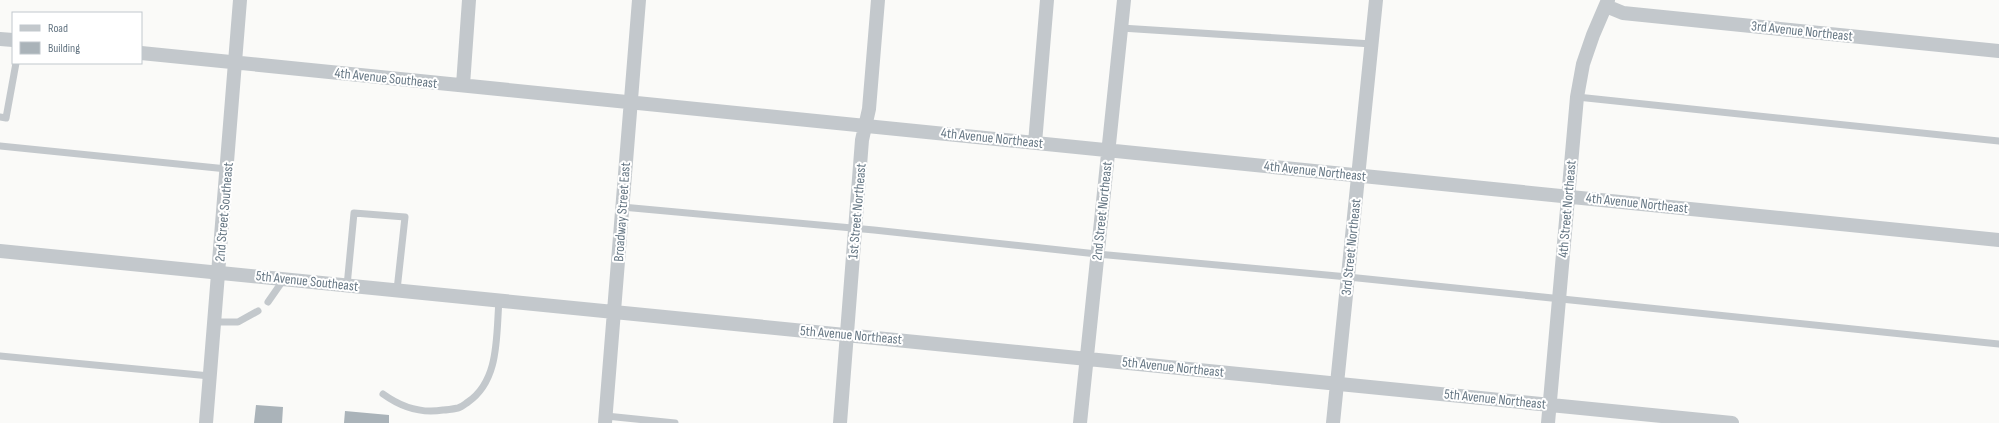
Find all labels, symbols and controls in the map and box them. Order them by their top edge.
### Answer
legend [12,12,142,64]
street label: 3rd Avenue Northeast [1750,17,1854,45]
text: Road [48,21,68,36]
text: Building [48,41,80,56]
street label: 4th Avenue Southeast [334,64,438,92]
street label: 4th Avenue Northeast [940,124,1044,152]
street label: 4th Avenue Northeast [1263,157,1367,185]
street label: 4th Street Northeast [1554,160,1580,258]
street label: 2nd Street Northeast [1088,161,1116,261]
street label: 2nd Street Southeast [211,162,237,262]
street label: Broadway Street East [610,162,634,262]
street label: 1st Street Northeast [844,162,870,260]
street label: 4th Avenue Northeast [1585,189,1689,217]
street label: 3rd Street Northeast [1337,198,1365,296]
street label: 5th Avenue Southeast [255,267,359,295]
street label: 5th Avenue Northeast [799,322,903,348]
street label: 5th Avenue Northeast [1121,353,1225,381]
street label: 5th Avenue Northeast [1443,385,1547,413]

